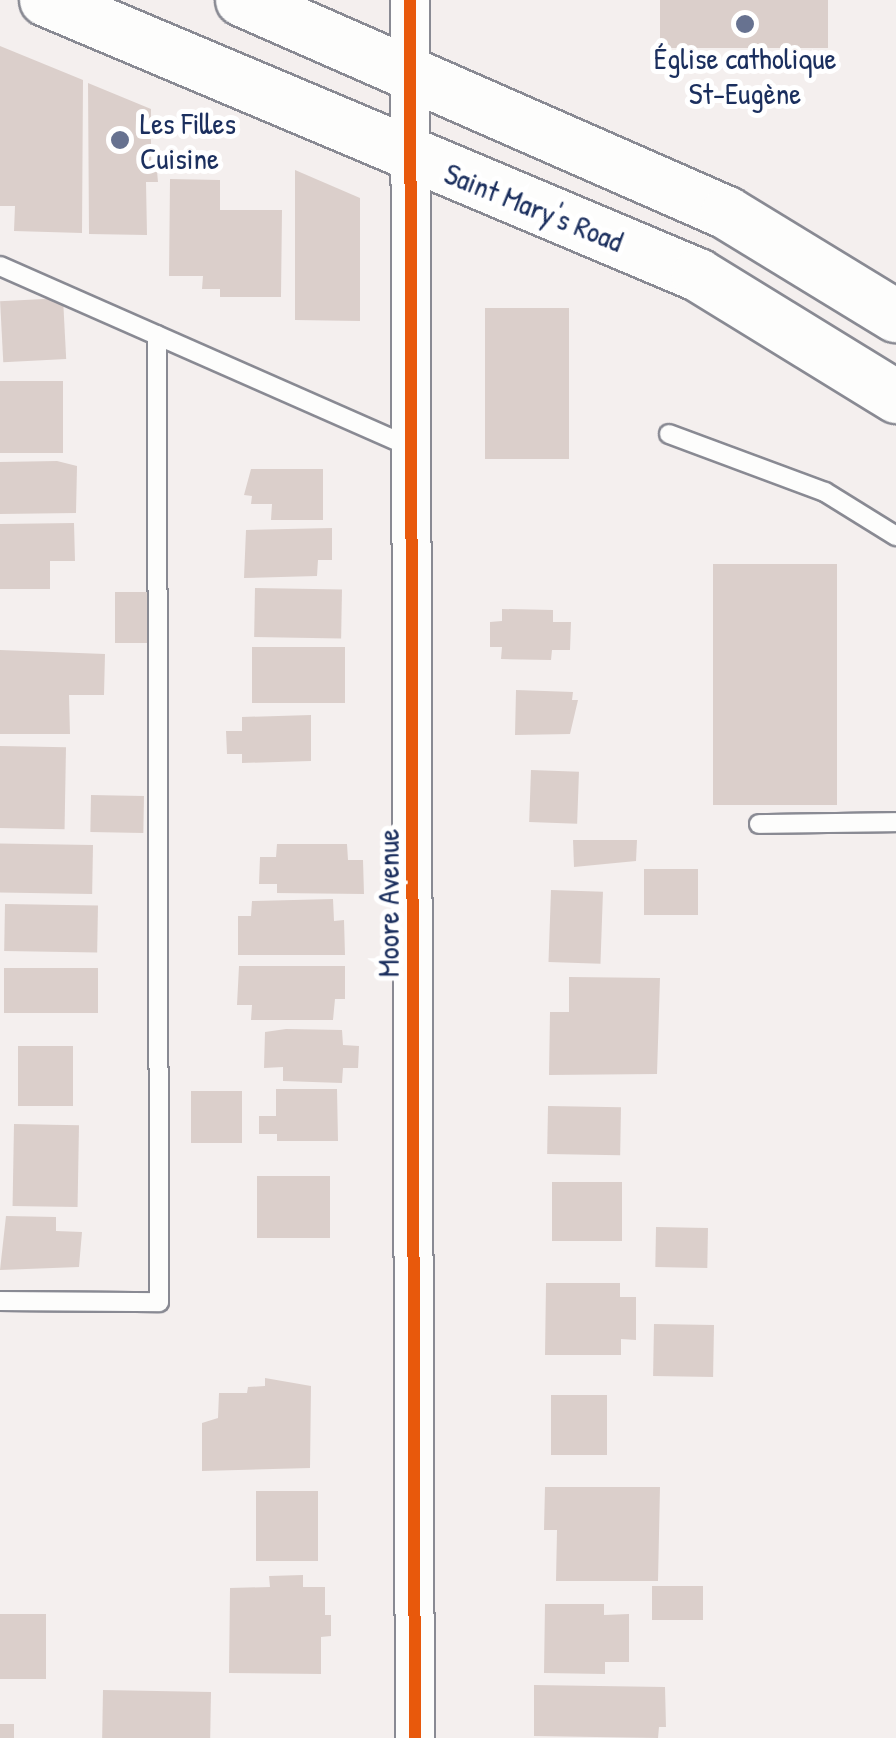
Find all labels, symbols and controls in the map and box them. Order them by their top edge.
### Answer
marker: Église catholique St-Eugène [734,13,756,35]
place label: Église catholique St-Eugène [654,40,836,110]
place label: Les Filles Cuisine [140,105,236,176]
marker: Les Filles Cuisine [109,129,131,151]
street label: Saint Mary's Road [439,155,629,259]
street label: Moore Avenue [370,829,406,977]

